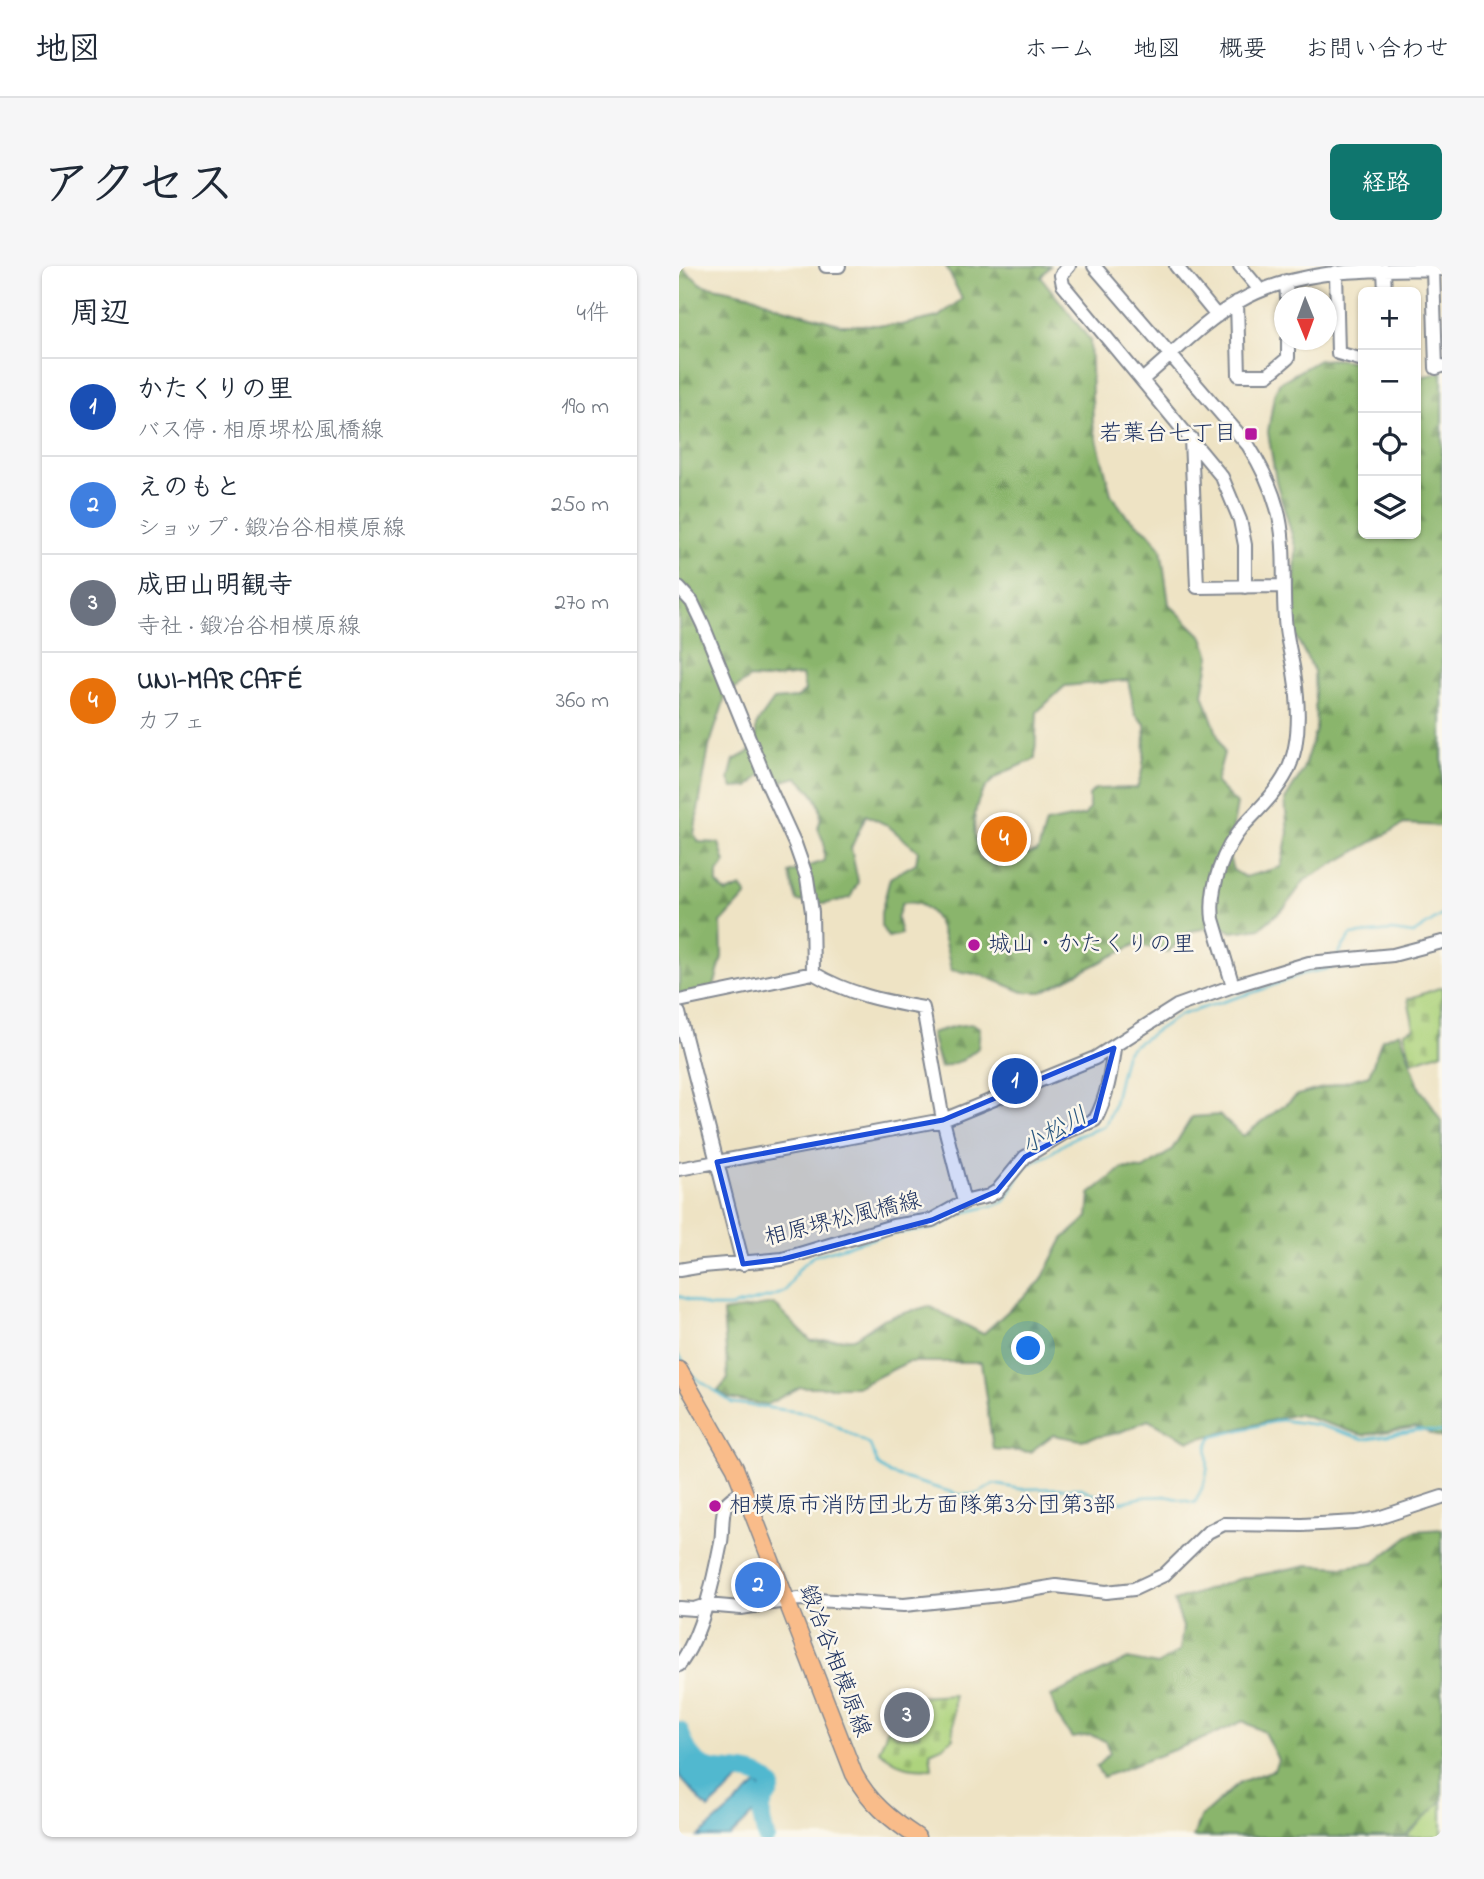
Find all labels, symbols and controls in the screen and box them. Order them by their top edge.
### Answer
text: 地図 [35,27,101,75]
text: ホーム [1024,33,1095,68]
text: 地図 [1133,33,1181,68]
text: 概要 [1219,33,1267,68]
text: お問い合わせ [1305,33,1449,68]
button: 経路 [1330,144,1442,220]
text: アクセス [42,151,235,223]
north arrow [1274,287,1337,350]
map controls [1358,287,1421,539]
button: + [1358,287,1421,350]
text: 周辺 [70,293,130,337]
text: 4件 [577,298,609,331]
button: − [1358,350,1421,413]
text: かたくりの里 [137,372,293,410]
text: 1 [89,391,97,424]
text: 190 m [561,391,609,424]
button: locate [1358,413,1421,476]
text: バス停 · 相原堺松風橋線 [137,415,383,448]
place label: 若葉台七丁目 [1099,418,1237,451]
marker: 若葉台七丁目 [1243,426,1259,442]
text: えのもと [137,470,241,508]
button: layers [1358,476,1421,539]
text: 2 [87,489,99,522]
text: 250 m [551,489,609,522]
text: ショップ · 鍛冶谷相模原線 [137,513,405,546]
text: 成田山明観寺 [137,568,293,606]
text: 3 [88,587,98,620]
text: 270 m [555,587,609,620]
text: 寺社 · 鍛冶谷相模原線 [137,611,360,644]
text: UNI-MAR CAFÉ [137,663,302,701]
text: 4 [88,685,98,718]
text: 360 m [556,685,609,718]
text: カフェ [137,706,206,739]
pin: 4 [981,813,1027,865]
place label: 城山・かたくりの里 [988,929,1195,962]
marker: 城山・かたくりの里 [966,937,982,953]
pin: 1 [992,1055,1038,1107]
water label: 小松川 [1015,1099,1095,1165]
street label: 相原堺松風橋線 [761,1185,925,1255]
your location [1011,1331,1045,1365]
place label: 相模原市消防団北方面隊第3分団第3部 [729,1490,1116,1523]
marker: 相模原市消防団北方面隊第3分団第3部 [707,1498,723,1514]
pin: 2 [735,1559,781,1611]
street label: 鍛冶谷相模原線 [790,1580,878,1742]
pin: 3 [884,1689,930,1741]

